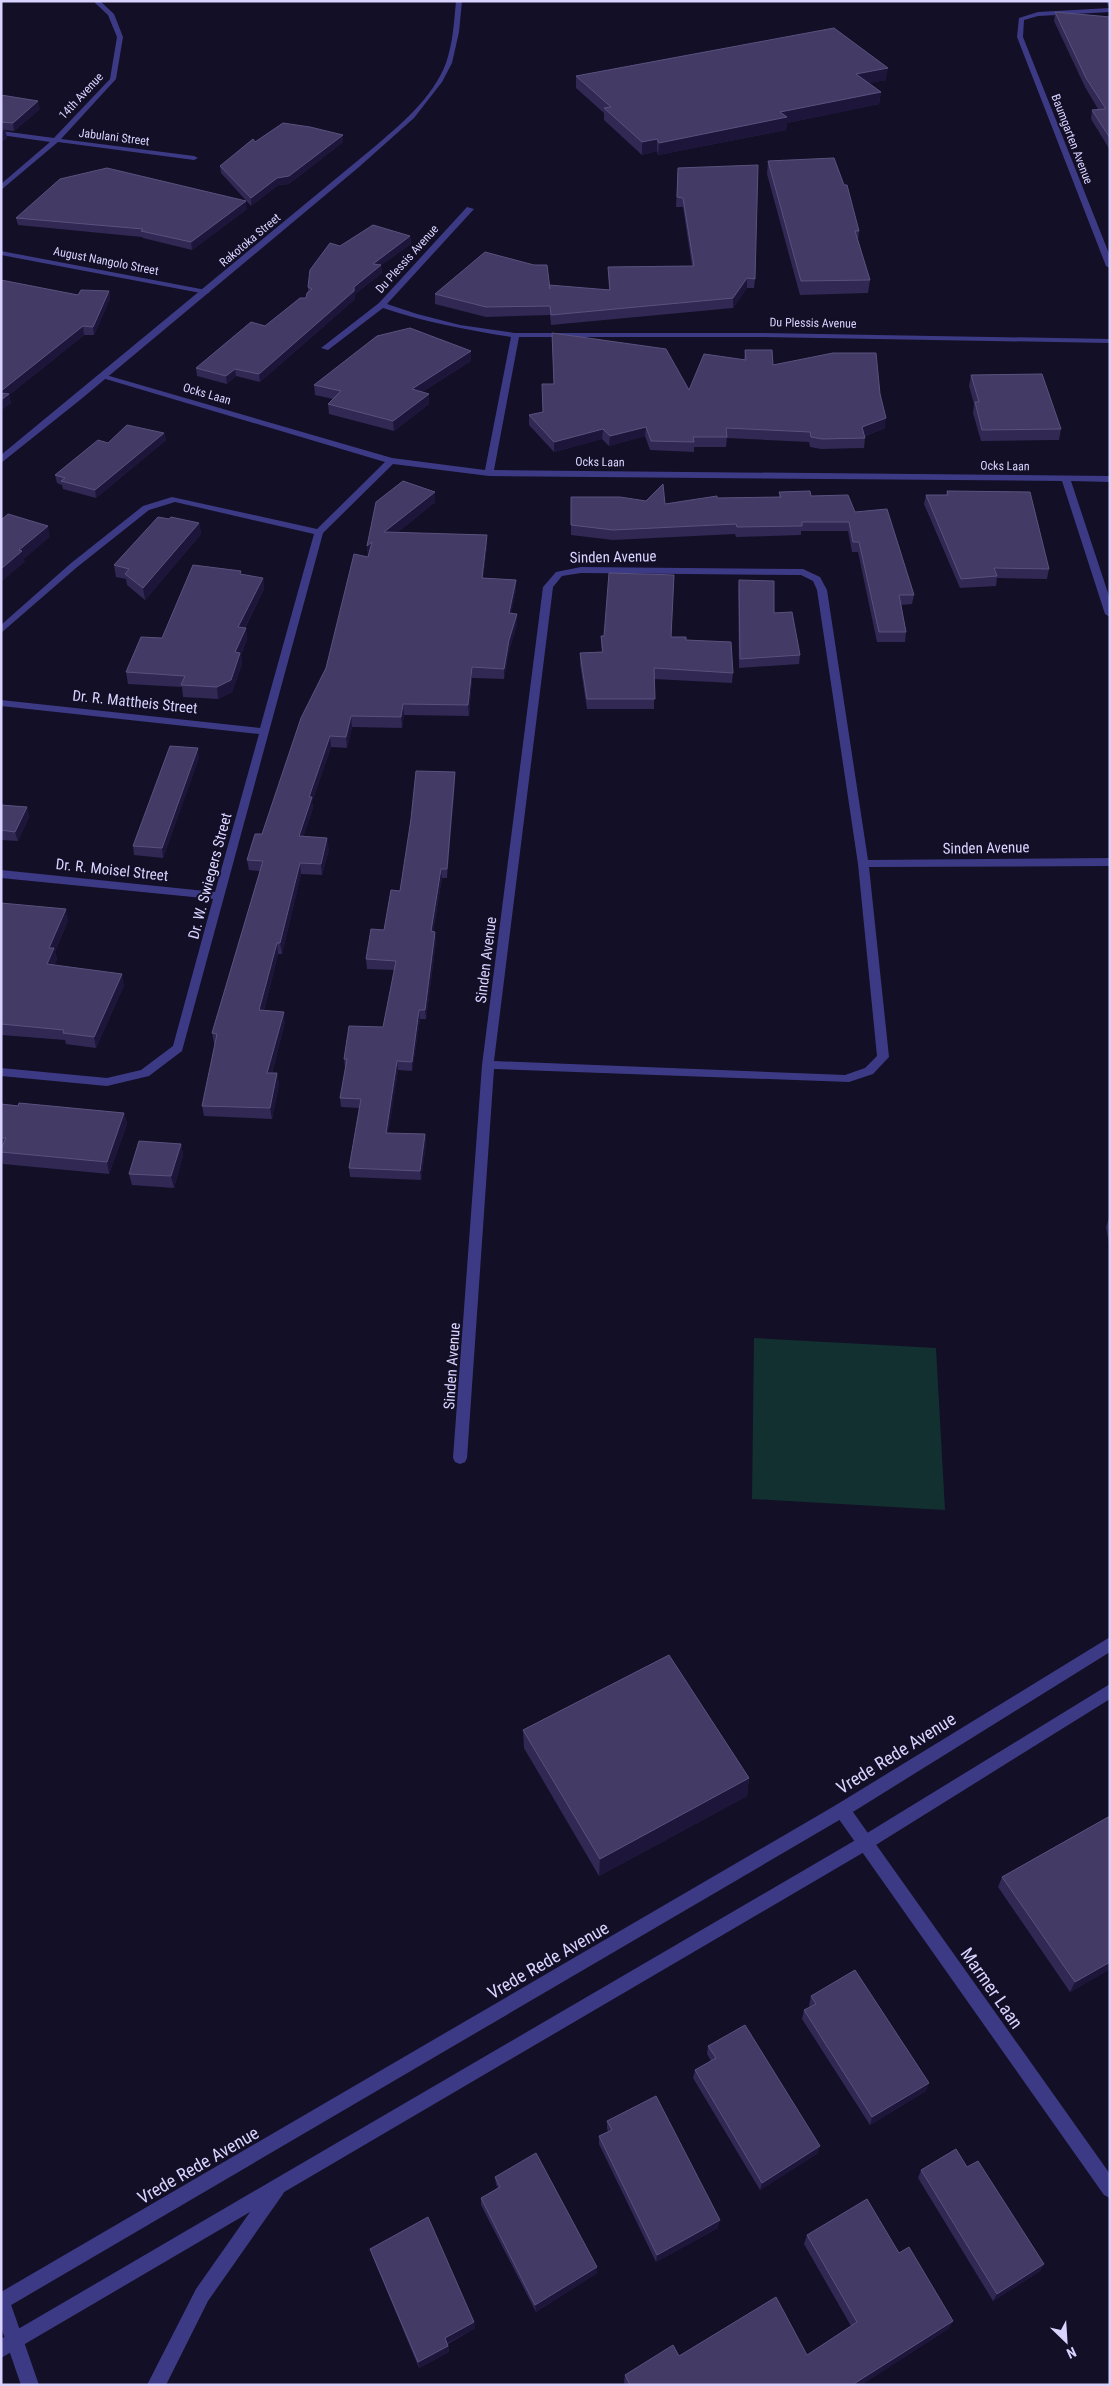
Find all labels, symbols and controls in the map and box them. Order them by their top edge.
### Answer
street label: 14th Avenue [56,70,106,122]
street label: Baumgarten Avenue [1048,92,1096,186]
street label: Jabulani Street [78,126,151,148]
street label: Rakotoka Street [217,210,284,269]
street label: Du Plessis Avenue [373,222,442,296]
street label: August Nangolo Street [52,244,160,278]
street label: Du Plessis Avenue [769,315,857,331]
street label: Ocks Laan [181,380,233,408]
street label: Ocks Laan [575,455,625,469]
street label: Ocks Laan [980,459,1030,473]
street label: Sinden Avenue [569,547,657,567]
street label: Dr. R. Mattheis Street [72,686,198,718]
street label: Dr. W. Swiegers Street [184,811,236,941]
street label: Sinden Avenue [942,838,1030,858]
street label: Dr. R. Moisel Street [55,855,169,885]
street label: Sinden Avenue [472,916,500,1004]
street label: Sinden Avenue [440,1322,464,1410]
street label: Vrede Rede Avenue [833,1708,959,1798]
street label: Vrede Rede Avenue [484,1917,612,2003]
street label: Marmer Laan [956,1944,1028,2032]
street label: Vrede Rede Avenue [134,2122,262,2208]
north arrow [1041,2316,1091,2366]
text: N [1064,2344,1079,2362]

